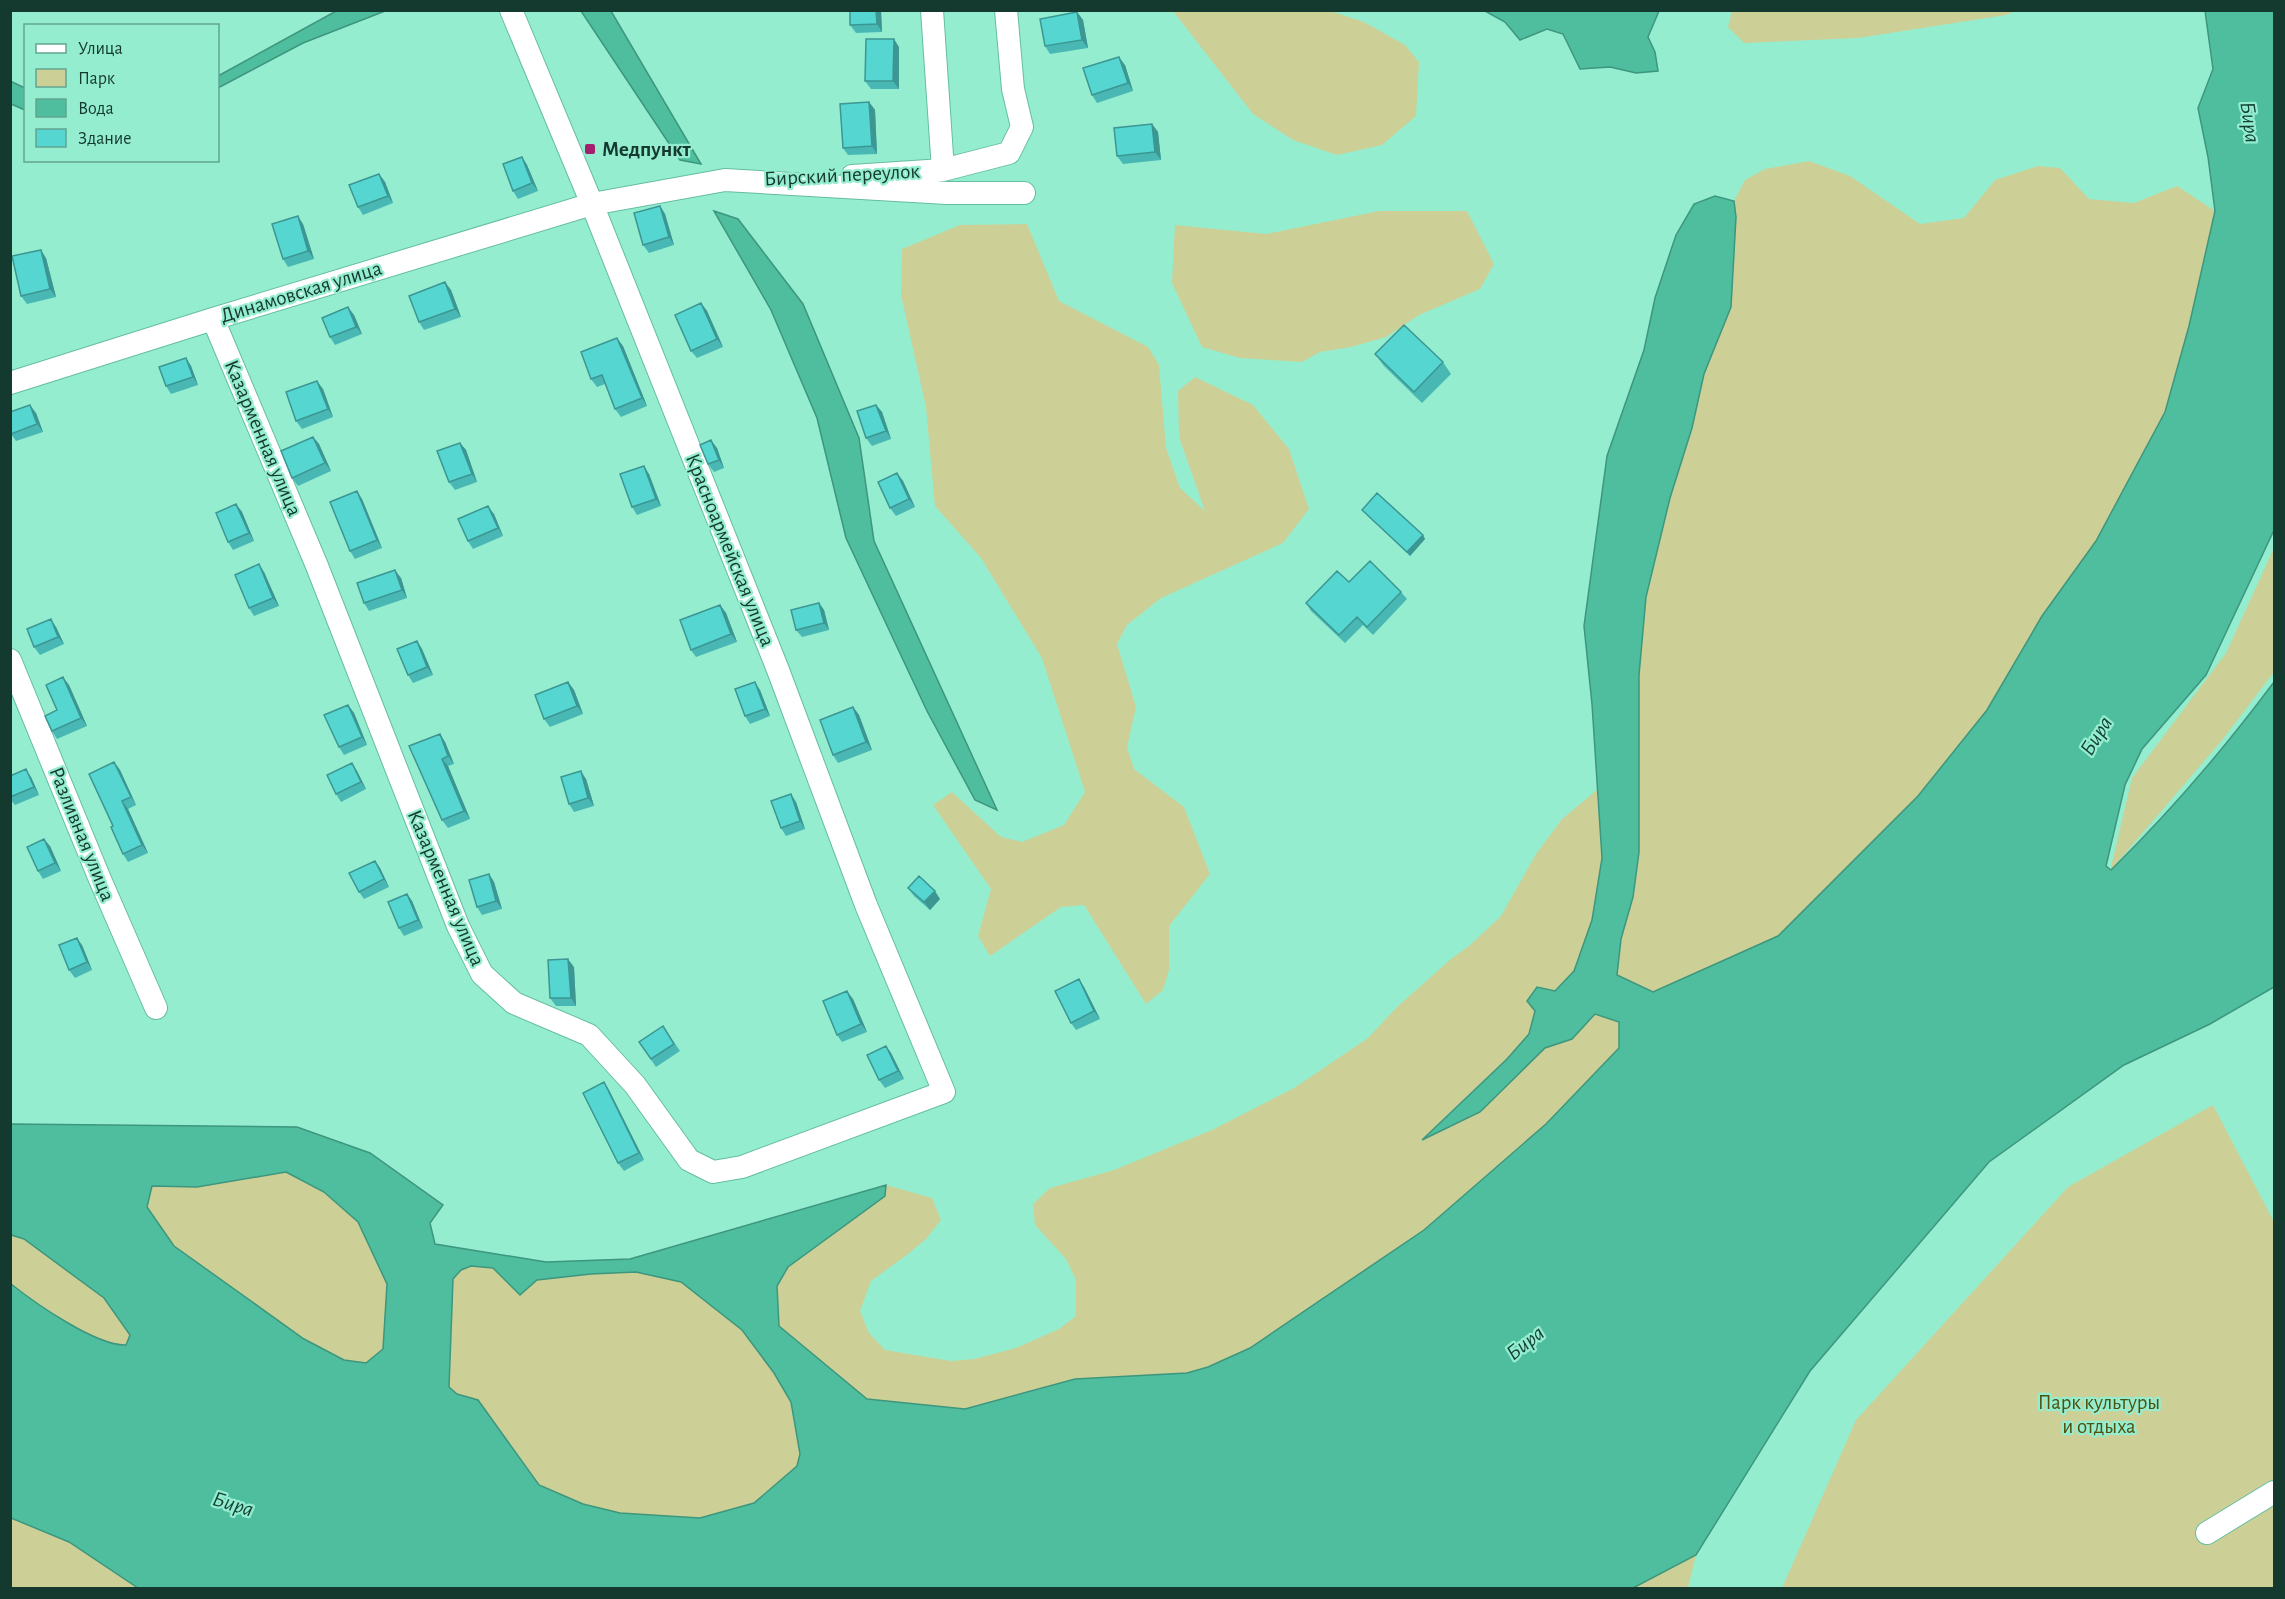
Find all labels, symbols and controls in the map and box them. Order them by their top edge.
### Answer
legend [24,24,219,162]
text: Улица [78,40,123,58]
text: Парк [78,70,116,88]
text: Вода [78,100,114,118]
water label: Бира [2235,100,2264,144]
text: Здание [78,130,132,148]
place label: Медпункт [602,139,692,160]
marker: Медпункт [583,142,597,156]
street label: Бирский переулок [764,160,921,190]
street label: Динамовская улица [218,257,385,327]
street label: Казарменная улица [221,357,306,520]
street label: Красноармейская улица [682,451,778,650]
water label: Бира [2076,713,2117,760]
street label: Разливная улица [46,764,119,904]
street label: Казарменная улица [404,807,489,970]
water label: Бира [1502,1322,1549,1365]
park label: Парк культуры и отдыха [2038,1392,2160,1437]
water label: Бира [210,1487,256,1522]

